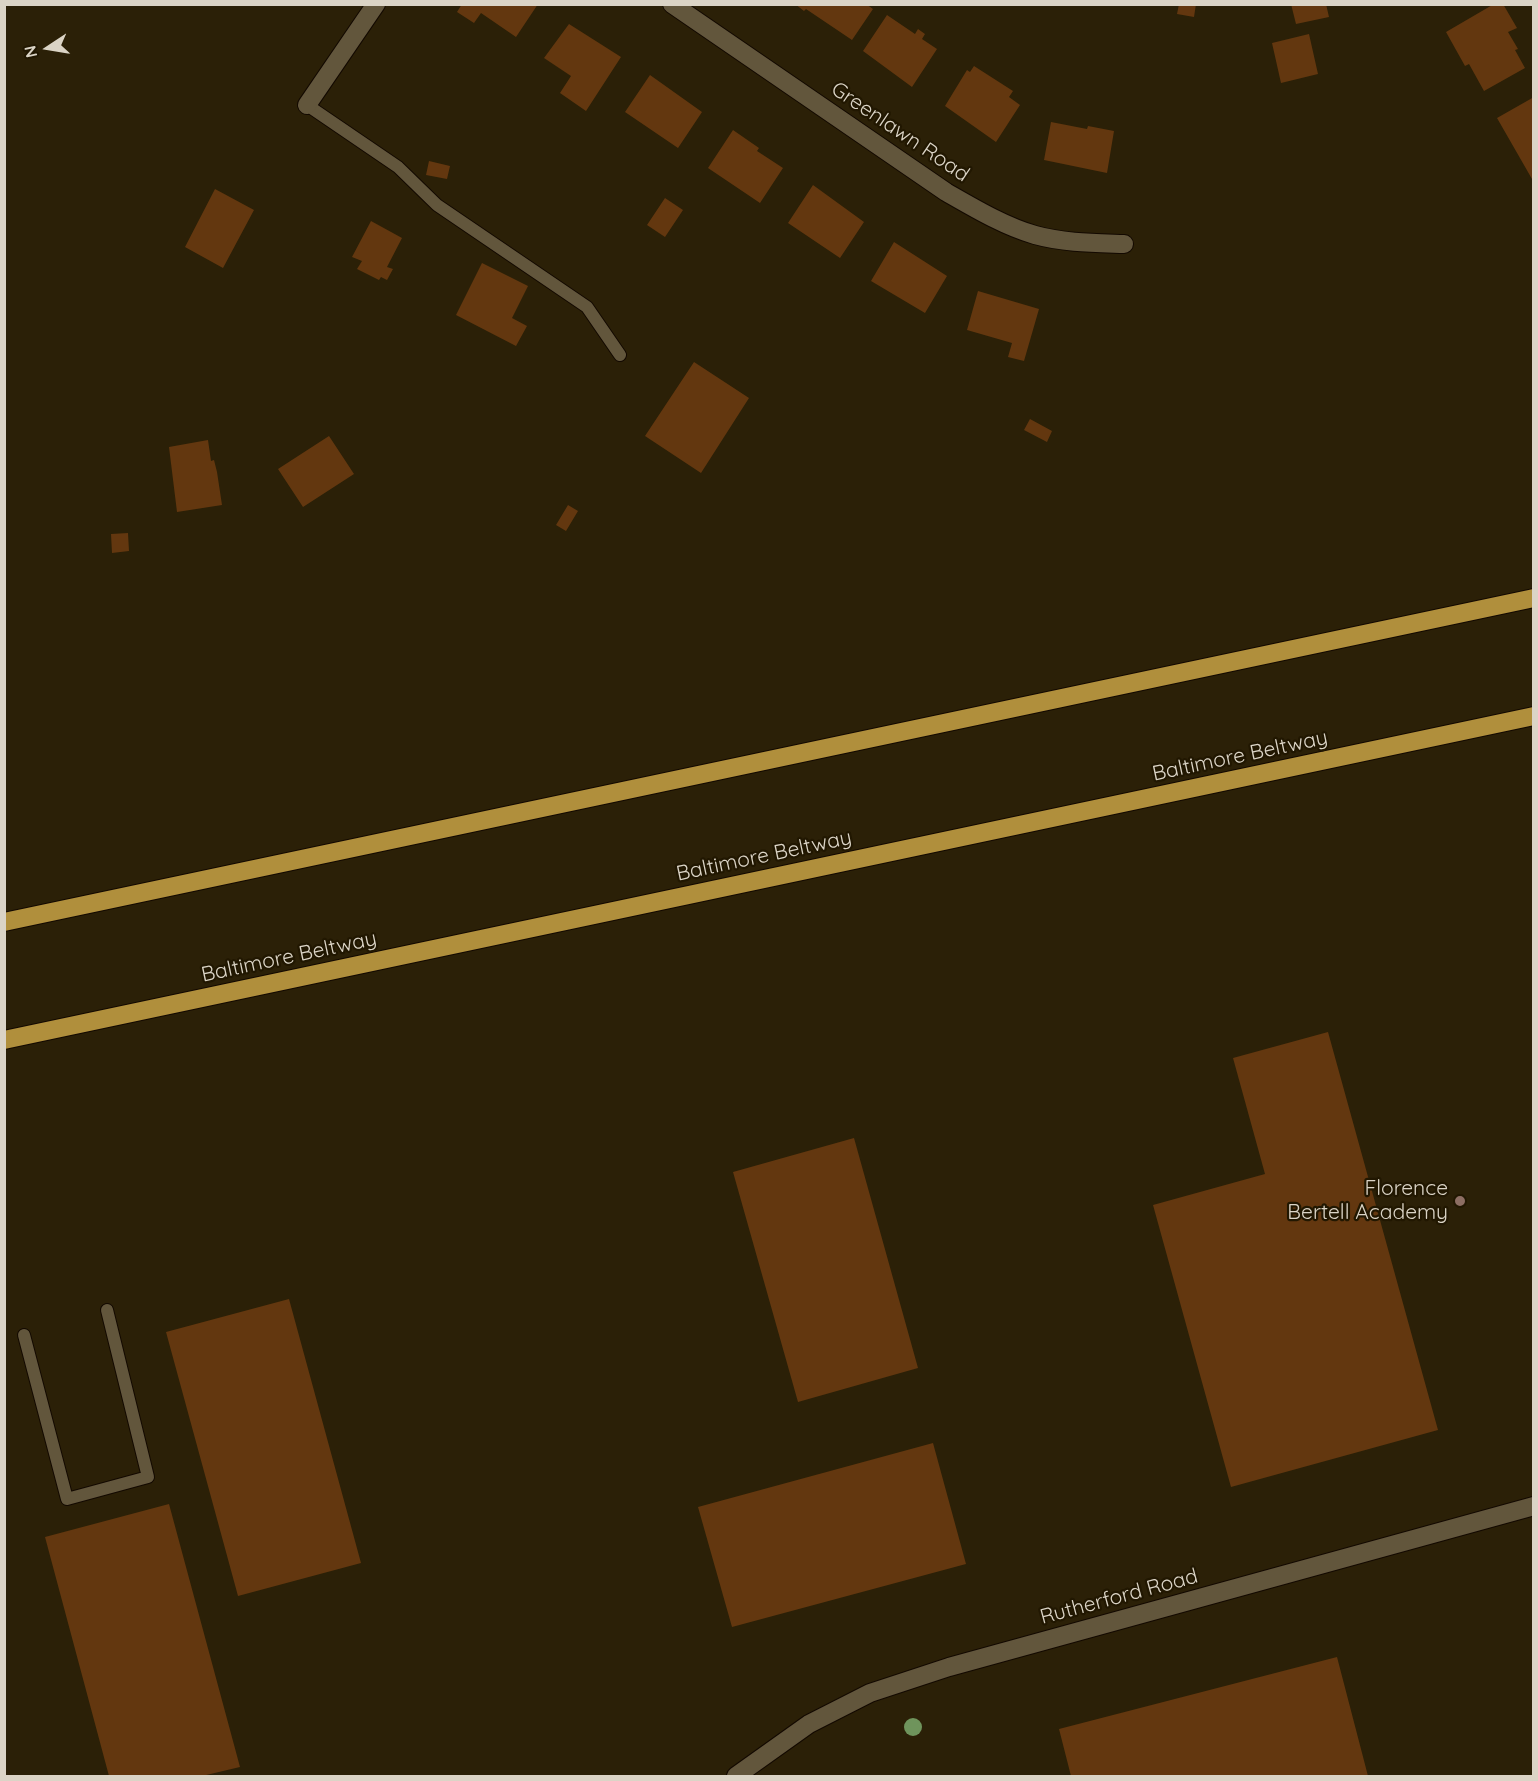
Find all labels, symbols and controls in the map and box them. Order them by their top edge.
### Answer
north arrow [18,18,78,78]
text: N [19,44,41,60]
street label: Greenlawn Road [826,76,974,188]
street label: Baltimore Beltway [1150,725,1330,787]
street label: Baltimore Beltway [674,825,854,887]
street label: Baltimore Beltway [199,926,379,988]
place label: Florence Bertell Academy [1287,1176,1448,1226]
marker: Florence Bertell Academy [1453,1194,1467,1208]
street label: Rutherford Road [1037,1564,1201,1630]

